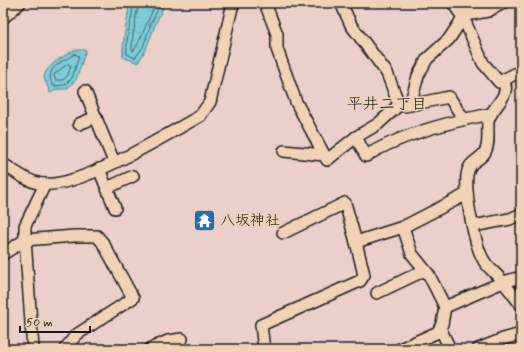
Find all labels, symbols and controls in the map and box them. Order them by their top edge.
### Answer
district label: 平井二丁目 [347,94,427,115]
temple icon: 八坂神社 [192,208,218,234]
place label: 八坂神社 [220,211,280,231]
scale bar [20,308,90,334]
text: 50 m [26,315,53,331]

